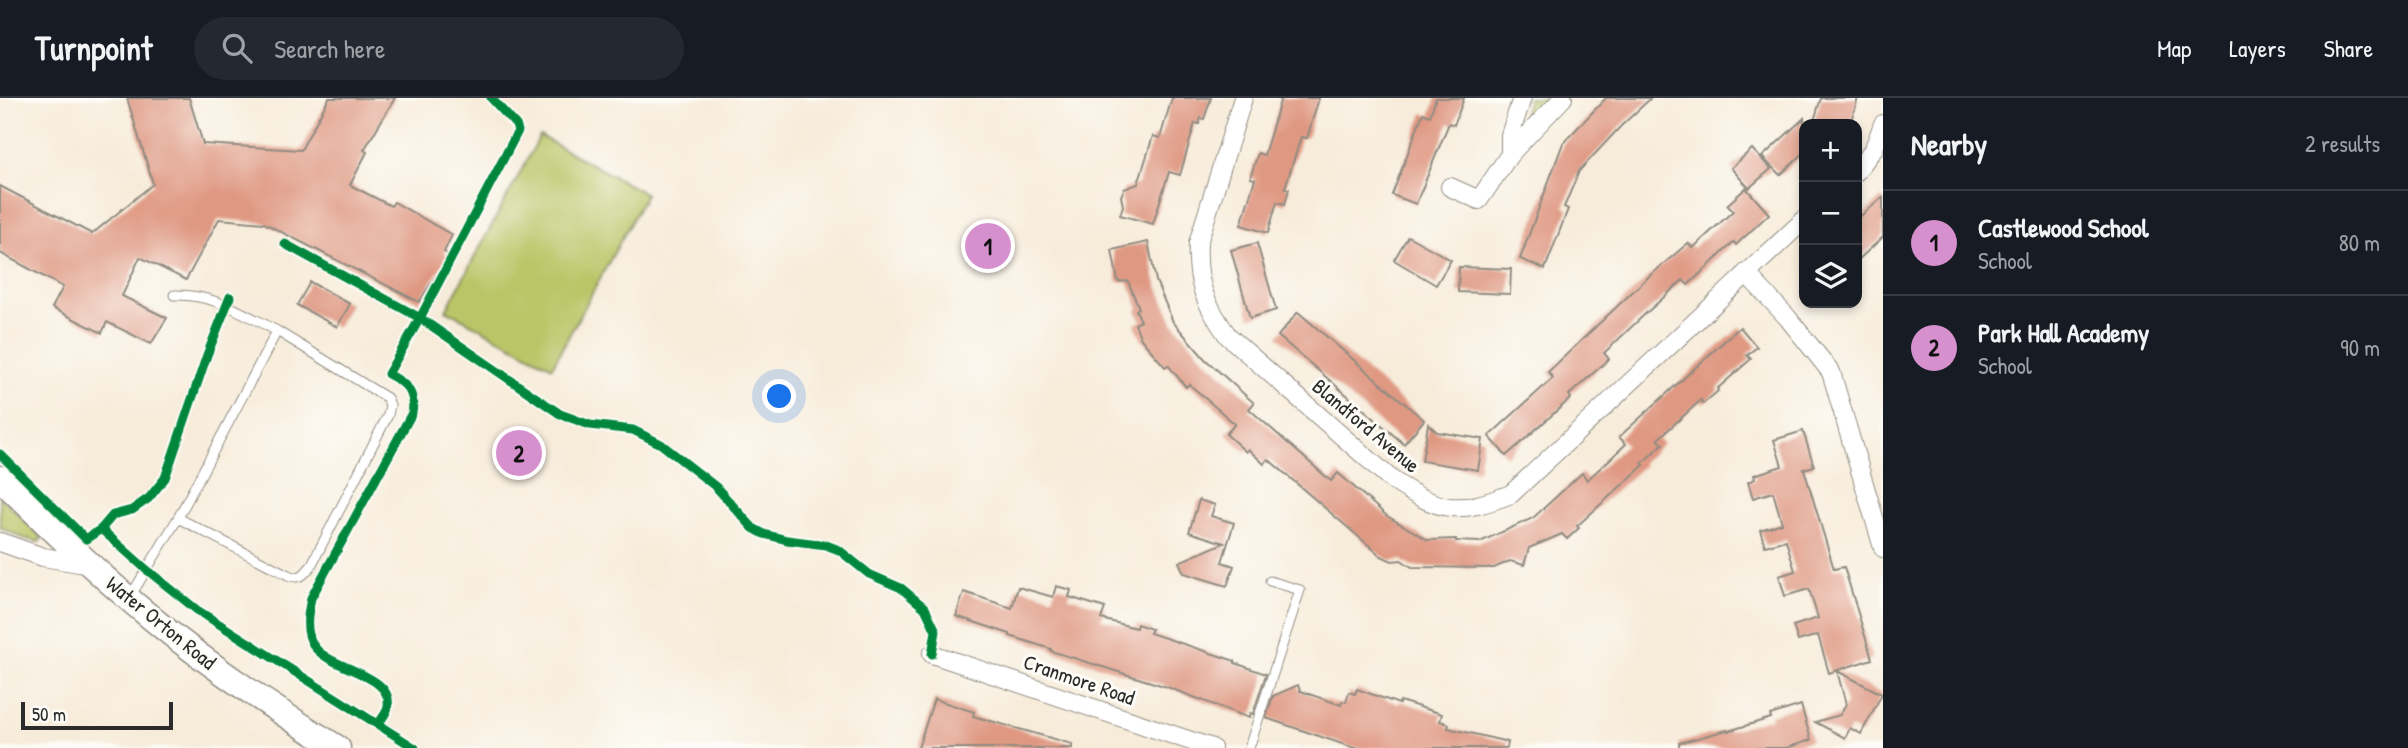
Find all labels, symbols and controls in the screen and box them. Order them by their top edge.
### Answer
search box [194,17,684,80]
text: Turnpoint [35,26,152,70]
icon: search [218,29,256,67]
text: Search here [274,31,385,66]
text: Map [2157,32,2191,64]
text: Layers [2229,32,2286,64]
text: Share [2324,32,2373,64]
map controls [1799,119,1862,308]
button: + [1799,119,1862,182]
text: Nearby [1911,124,1987,164]
text: 2 results [2305,128,2380,159]
button: − [1799,182,1862,245]
text: Castlewood School [1978,210,2149,245]
pin: 1 [965,220,1011,272]
text: 1 [1930,227,1938,258]
text: 80 m [2339,227,2380,258]
button: layers [1799,245,1862,308]
text: School [1978,245,2032,276]
text: Park Hall Academy [1978,315,2149,350]
text: 2 [1929,332,1939,363]
text: 90 m [2340,332,2380,363]
text: School [1978,350,2032,381]
street label: Blandford Avenue [1306,372,1426,479]
your location [762,379,796,413]
pin: 2 [496,427,542,479]
street label: Water Orton Road [100,569,222,676]
street label: Cranmore Road [1020,647,1139,712]
scale bar [21,699,173,731]
text: 50 m [32,701,66,727]

